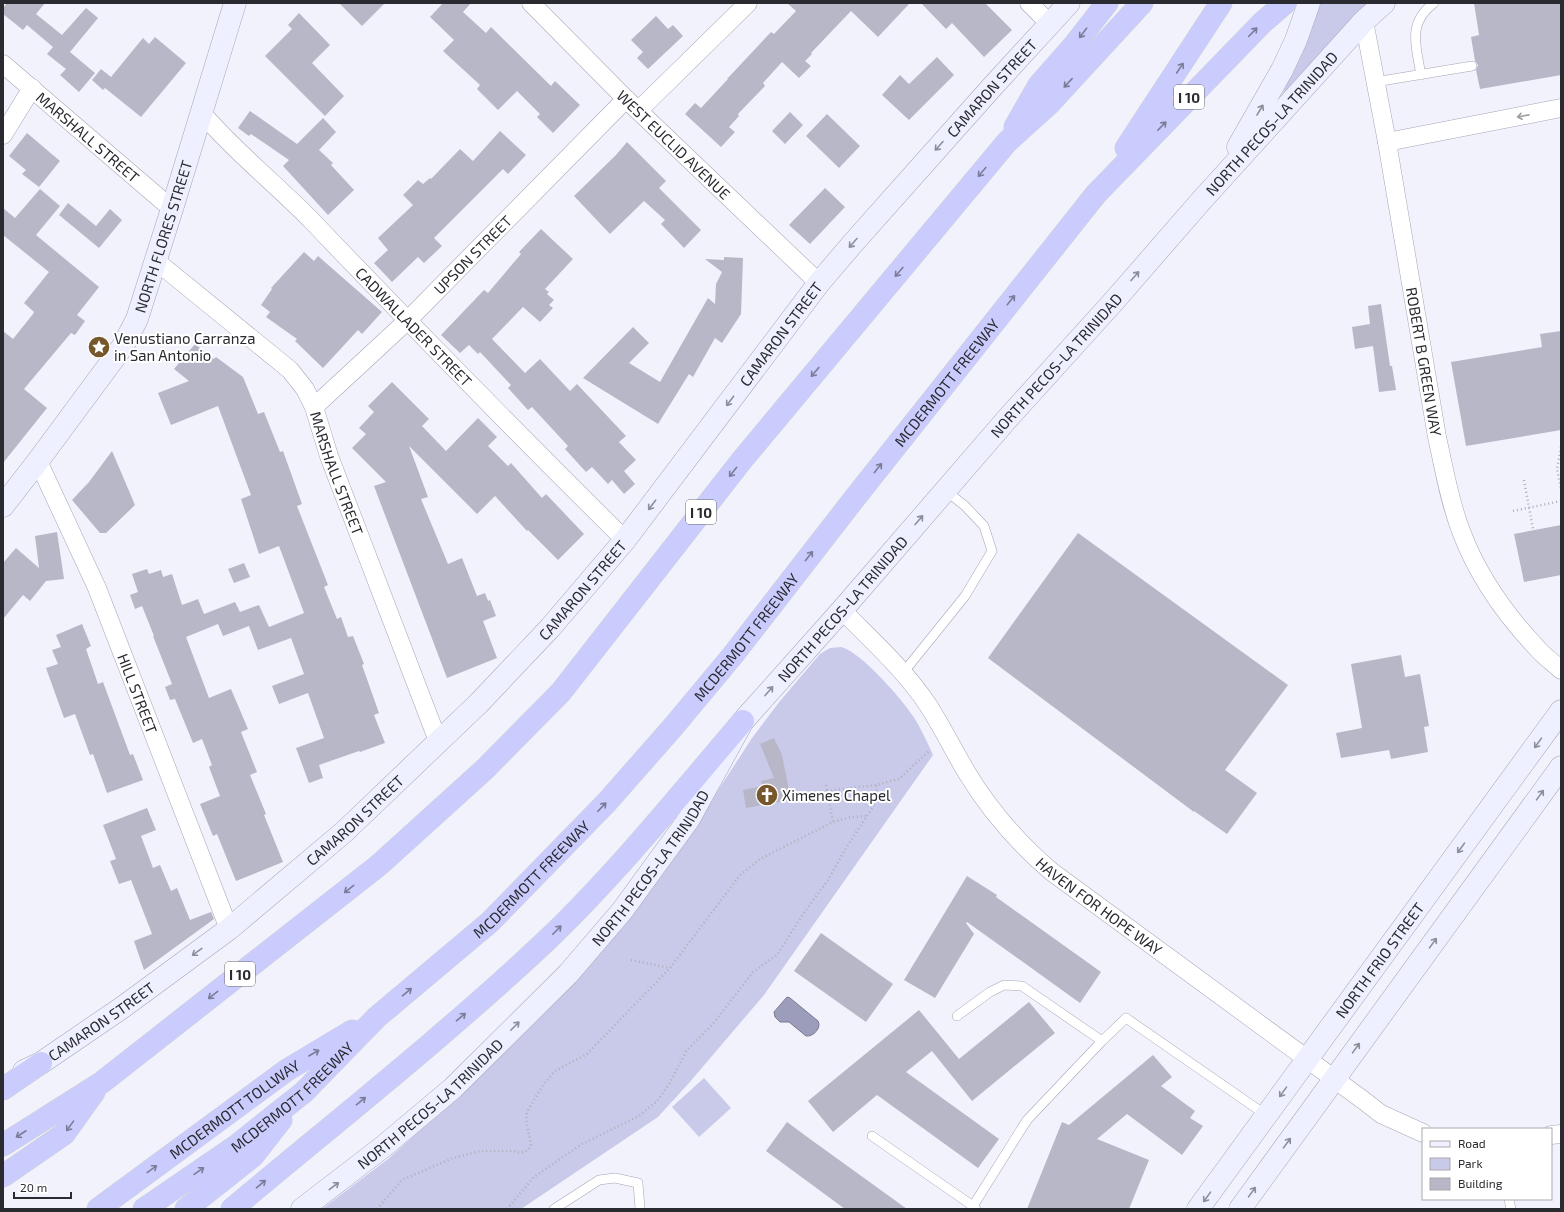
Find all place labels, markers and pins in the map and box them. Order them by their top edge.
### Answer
place label: Venustiano Carranza in San Antonio [114,329,255,364]
place icon: Venustiano Carranza in San Antonio [86,334,112,360]
church icon: Ximenes Chapel [754,782,780,808]
place label: Ximenes Chapel [782,786,891,804]

